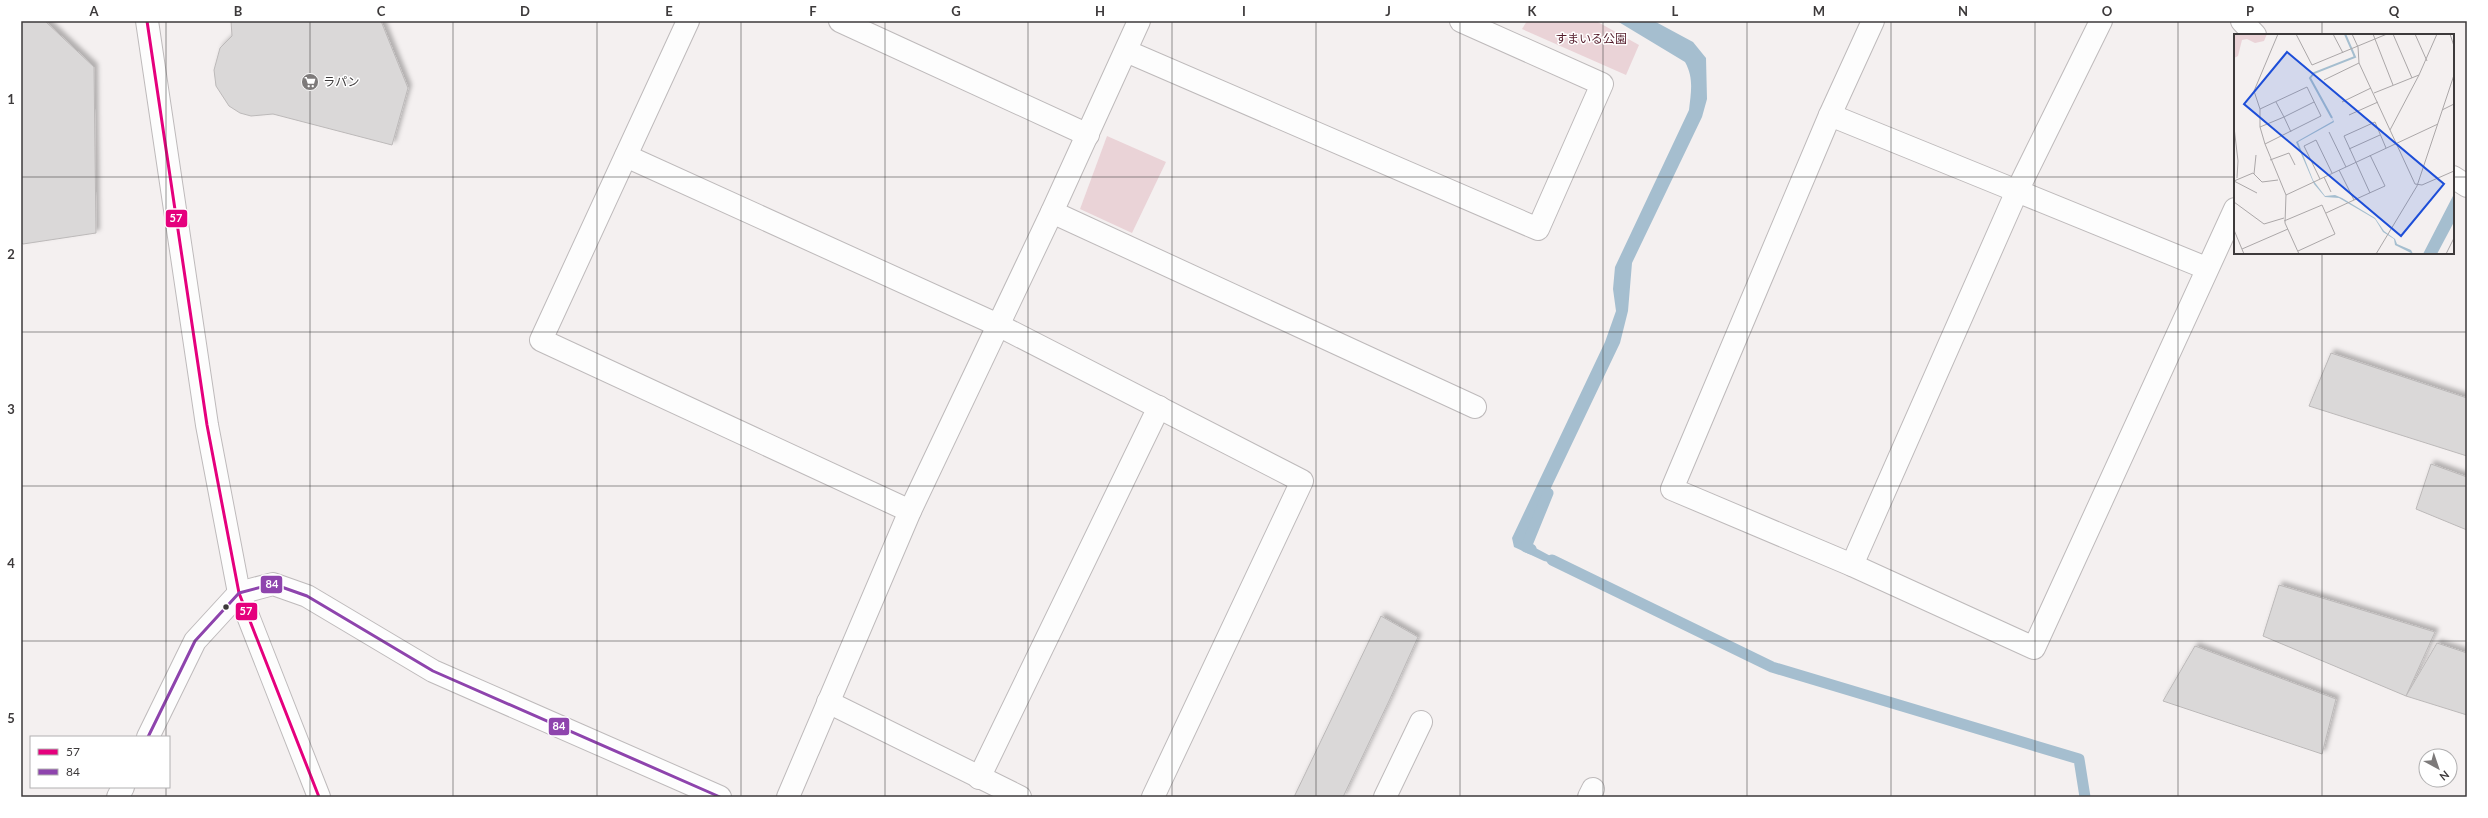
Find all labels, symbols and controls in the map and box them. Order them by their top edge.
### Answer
text: A [88,3,99,19]
text: B [234,3,243,19]
text: C [377,3,386,19]
text: D [520,3,530,19]
text: E [665,3,673,19]
text: F [809,3,817,19]
text: G [951,3,961,19]
text: H [1095,3,1105,19]
text: I [1242,3,1246,19]
text: J [1385,3,1391,19]
text: K [1528,3,1538,19]
text: L [1672,3,1679,19]
text: M [1813,3,1825,19]
text: N [1958,3,1968,19]
text: O [2102,3,2113,19]
text: P [2246,3,2254,19]
text: Q [2389,3,2400,19]
park label: すまいる公園 [1555,31,1627,46]
inset map [2234,34,2454,254]
supermarket icon: ラパン [300,72,320,92]
place label: ラパン [323,74,359,89]
text: 1 [7,91,15,107]
line badge: 57 [165,209,188,228]
text: 57 [170,211,182,224]
text: 2 [7,246,15,262]
text: 3 [7,401,15,417]
text: 4 [7,555,15,571]
line badge: 84 [260,575,283,594]
text: 84 [266,577,279,590]
unlabelled marker [221,602,231,612]
line badge: 57 [235,602,258,621]
text: 57 [240,604,252,617]
text: 5 [7,710,15,726]
line badge: 84 [548,717,570,736]
text: 84 [553,719,566,732]
legend [30,736,170,788]
text: 57 [66,744,80,759]
north arrow [2418,748,2458,788]
text: 84 [66,764,80,779]
text: N [2437,768,2452,784]

